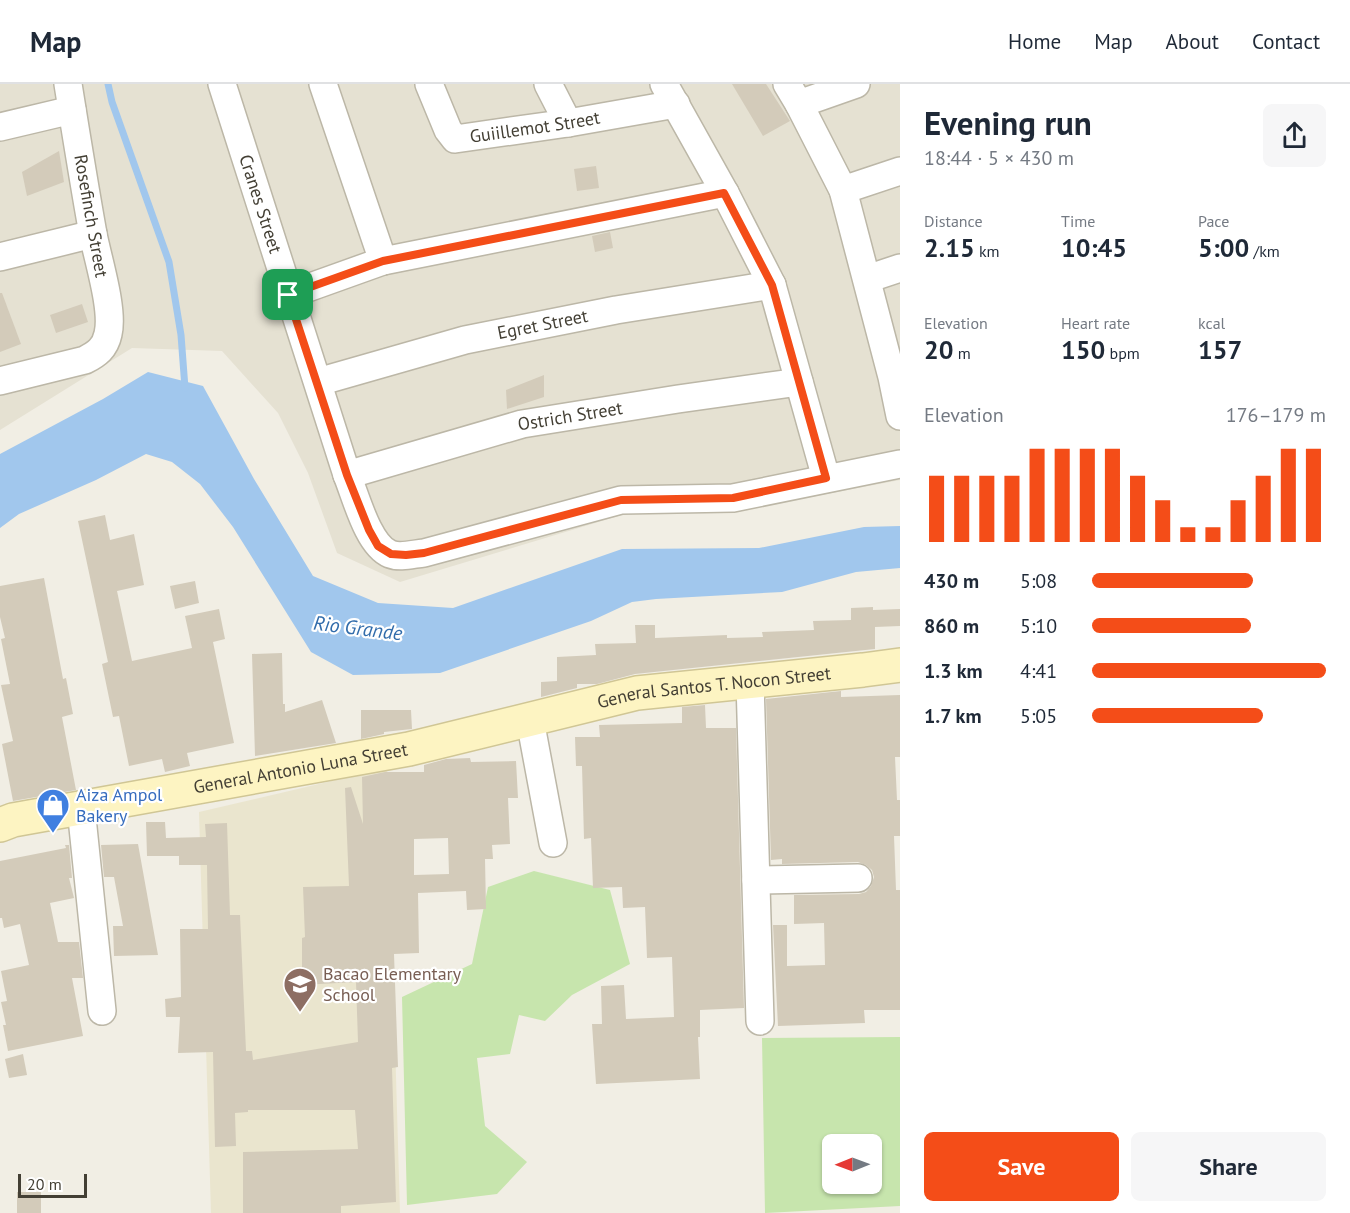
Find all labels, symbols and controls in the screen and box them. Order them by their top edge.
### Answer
text: Map [30,23,81,60]
text: Home [1008,28,1061,55]
text: Map [1094,28,1133,55]
text: About [1166,28,1219,55]
text: Contact [1252,28,1320,55]
text: Evening run [924,101,1092,144]
button: share [1263,104,1326,167]
street label: Guiillemot Street [468,106,602,148]
text: 18:44 · 5 × 430 m [924,145,1074,171]
street label: Cranes Street [234,152,287,256]
street label: Rosefinch Street [69,153,114,279]
text: Distance [924,211,983,231]
text: Time [1061,211,1095,231]
text: Pace [1198,211,1229,231]
text: 2.15 [924,231,975,264]
text: 10:45 [1061,231,1127,264]
text: 5:00 [1198,231,1249,264]
text: km [975,241,1000,261]
text: /km [1249,241,1280,261]
pin [262,269,313,320]
icon: arrive [271,278,304,311]
street label: Egret Street [495,304,590,344]
text: Elevation [924,313,988,333]
text: Heart rate [1061,313,1130,333]
text: kcal [1198,313,1225,333]
text: 20 [924,333,953,366]
text: 150 [1061,333,1105,366]
text: 157 [1198,333,1242,366]
text: m [953,343,971,363]
text: bpm [1105,343,1140,363]
street label: Ostrich Street [516,396,624,436]
text: Elevation [924,402,1004,428]
text: 176–179 m [1226,402,1326,428]
text: 430 m [924,568,979,594]
text: 5:08 [1020,568,1057,594]
water label: Rio Grande [312,610,405,646]
text: 860 m [924,613,979,639]
text: 5:10 [1020,613,1057,639]
text: 1.3 km [924,658,983,684]
text: 4:41 [1020,658,1057,684]
street label: General Santos T. Nocon Street [595,661,832,713]
text: 1.7 km [924,703,982,729]
text: 5:05 [1020,703,1057,729]
street label: General Antonio Luna Street [191,737,409,798]
place label: Aiza Ampol Bakery [76,783,163,827]
shop icon: Aiza Ampol Bakery [35,787,71,834]
place label: Bacao Elementary School [323,962,462,1006]
school or university icon: Bacao Elementary School [282,966,318,1013]
button: Save [924,1132,1119,1201]
button: Share [1131,1132,1326,1201]
north arrow [822,1134,882,1194]
map controls [822,1134,882,1194]
scale bar [18,1171,87,1198]
text: 20 m [27,1174,62,1194]

